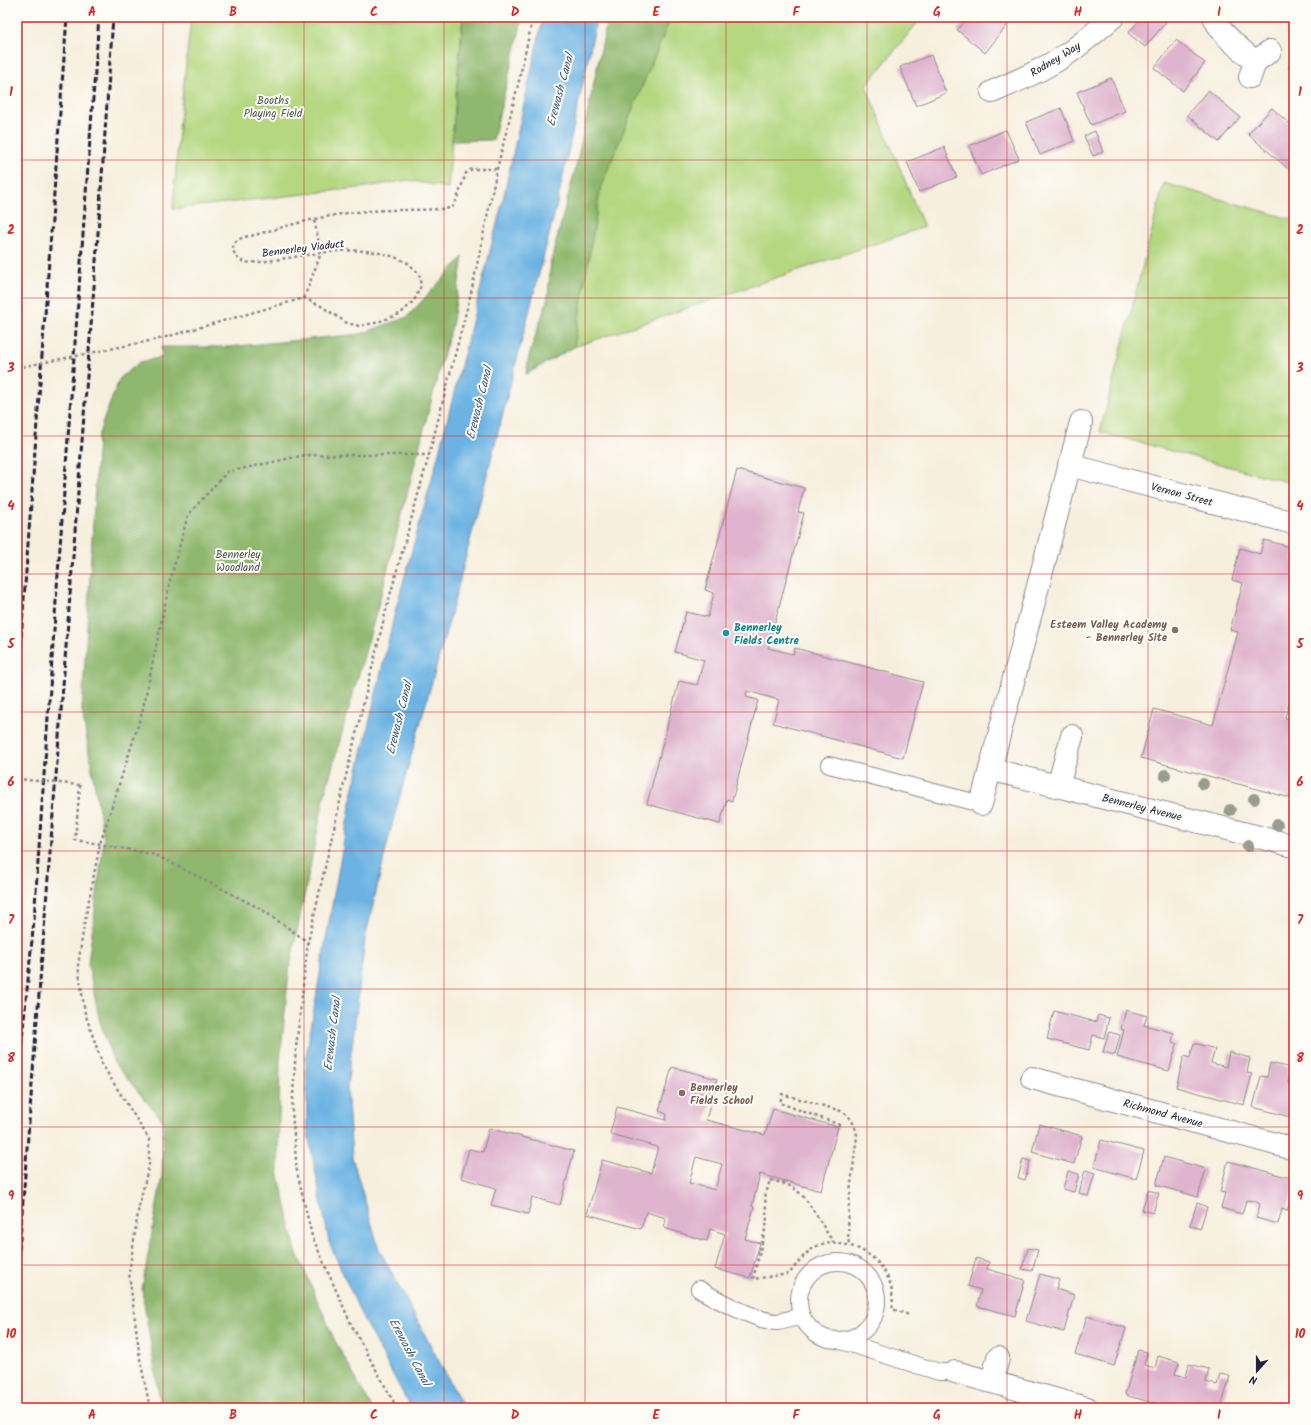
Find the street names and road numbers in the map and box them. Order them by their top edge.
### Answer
street label: Rodney Way [1027,37,1085,82]
street label: Bennerley Viaduct [261,235,346,263]
street label: Vernon Street [1149,478,1215,512]
street label: Bennerley Avenue [1100,789,1184,827]
street label: Richmond Avenue [1121,1095,1205,1133]

